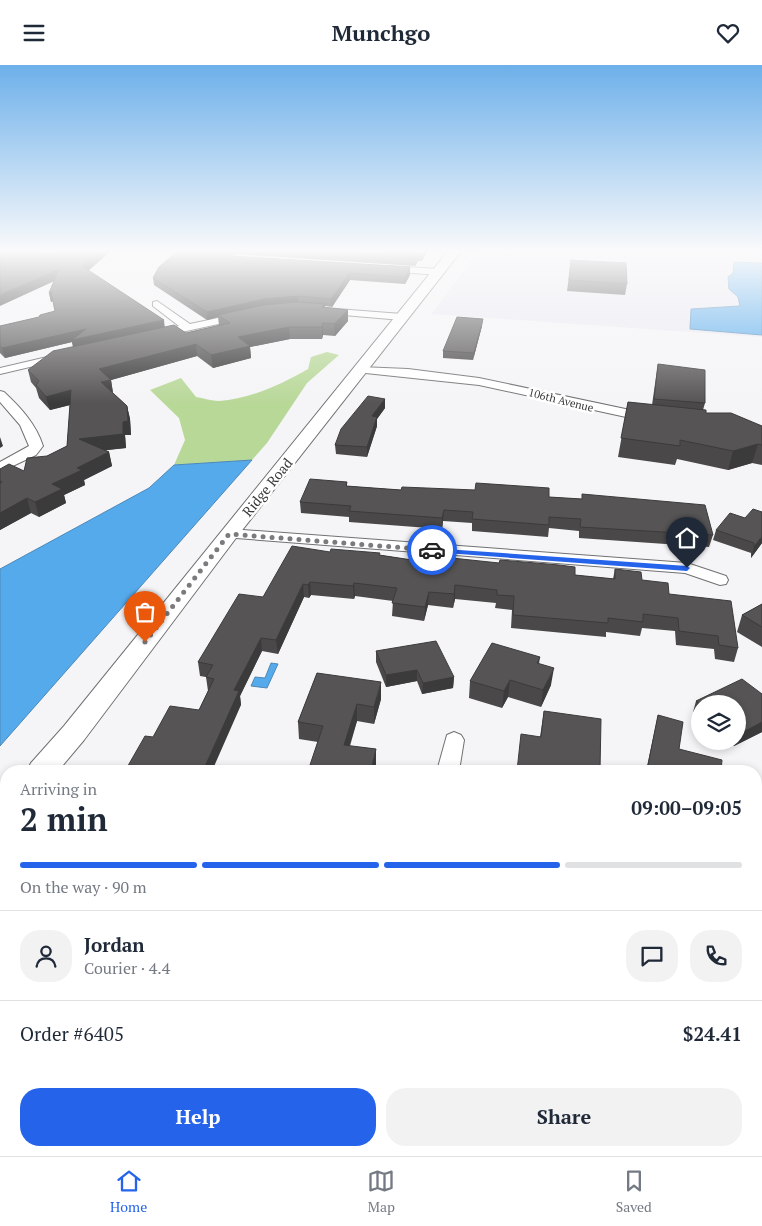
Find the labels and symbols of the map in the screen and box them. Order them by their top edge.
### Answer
street label: 106th Avenue [527,385,595,415]
street label: Ridge Road [238,454,297,520]
pin [666,517,708,568]
courier [407,525,457,575]
pin [124,591,166,642]

